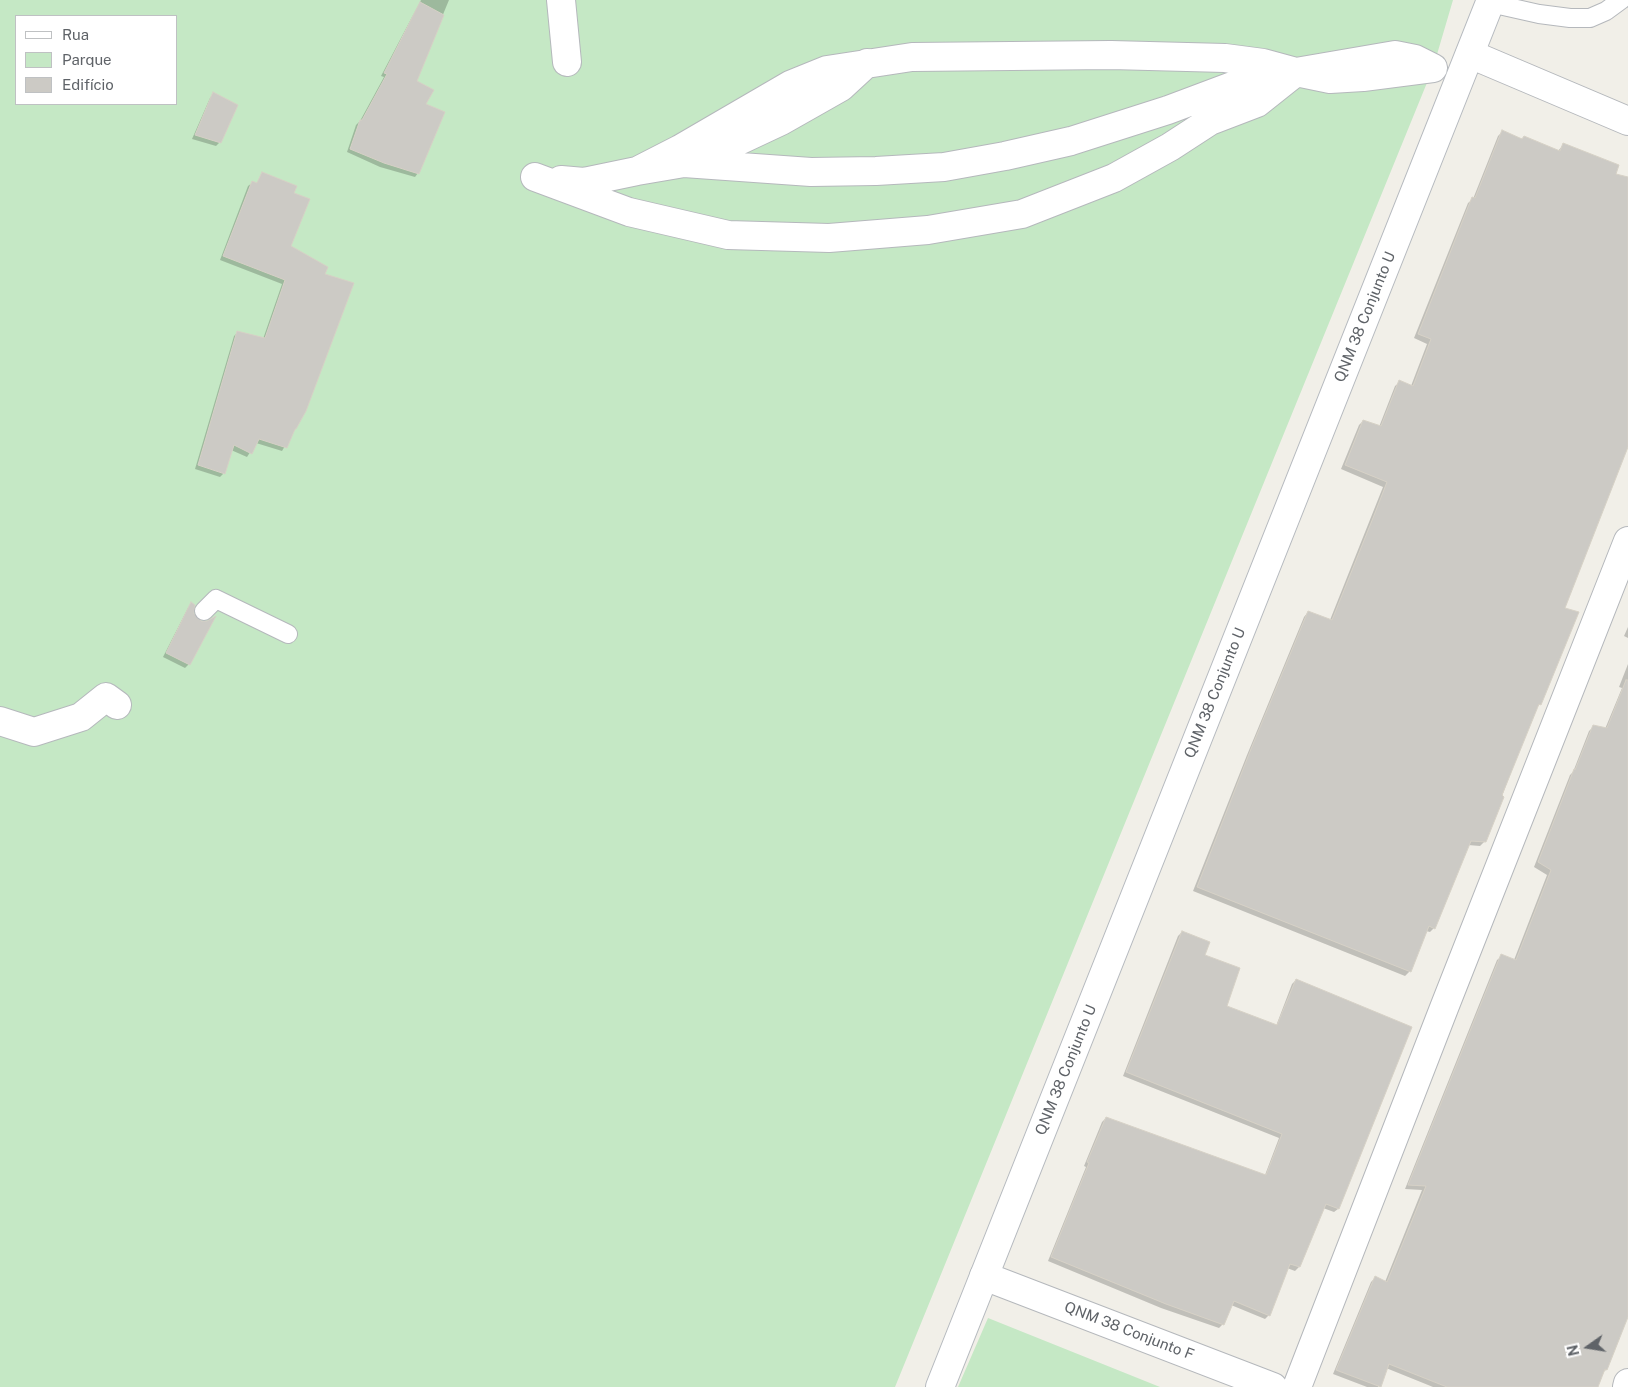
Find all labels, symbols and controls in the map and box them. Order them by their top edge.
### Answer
legend [15,15,178,105]
text: Rua [62,26,89,43]
text: Parque [62,51,112,68]
text: Edifício [62,76,114,93]
street label: QNM 38 Conjunto U [1331,249,1399,385]
street label: QNM 38 Conjunto U [1181,625,1249,761]
street label: QNM 38 Conjunto U [1032,1002,1100,1138]
street label: QNM 38 Conjunto F [1062,1298,1196,1364]
north arrow [1563,1322,1613,1372]
text: N [1564,1343,1582,1358]

